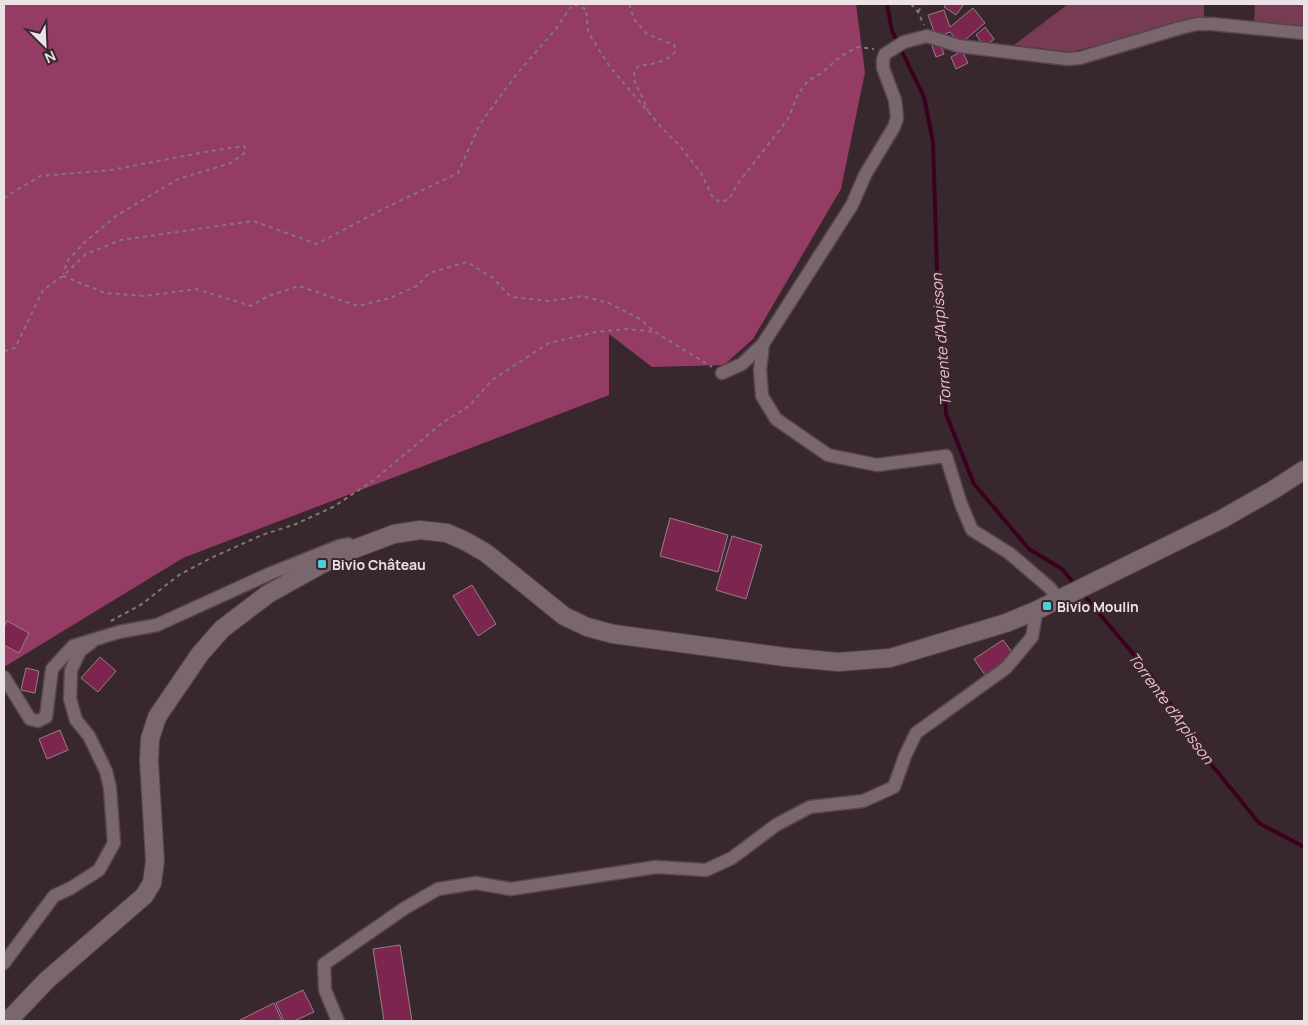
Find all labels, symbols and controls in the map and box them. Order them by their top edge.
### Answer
north arrow [20,20,70,70]
text: N [42,47,59,68]
water label: Torrente d'Arpisson [926,272,956,407]
place label: Bivio Château [332,555,426,574]
marker: Bivio Château [316,558,328,570]
place label: Bivio Moulin [1057,597,1139,616]
marker: Bivio Moulin [1041,600,1053,612]
water label: Torrente d'Arpisson [1123,648,1219,769]

